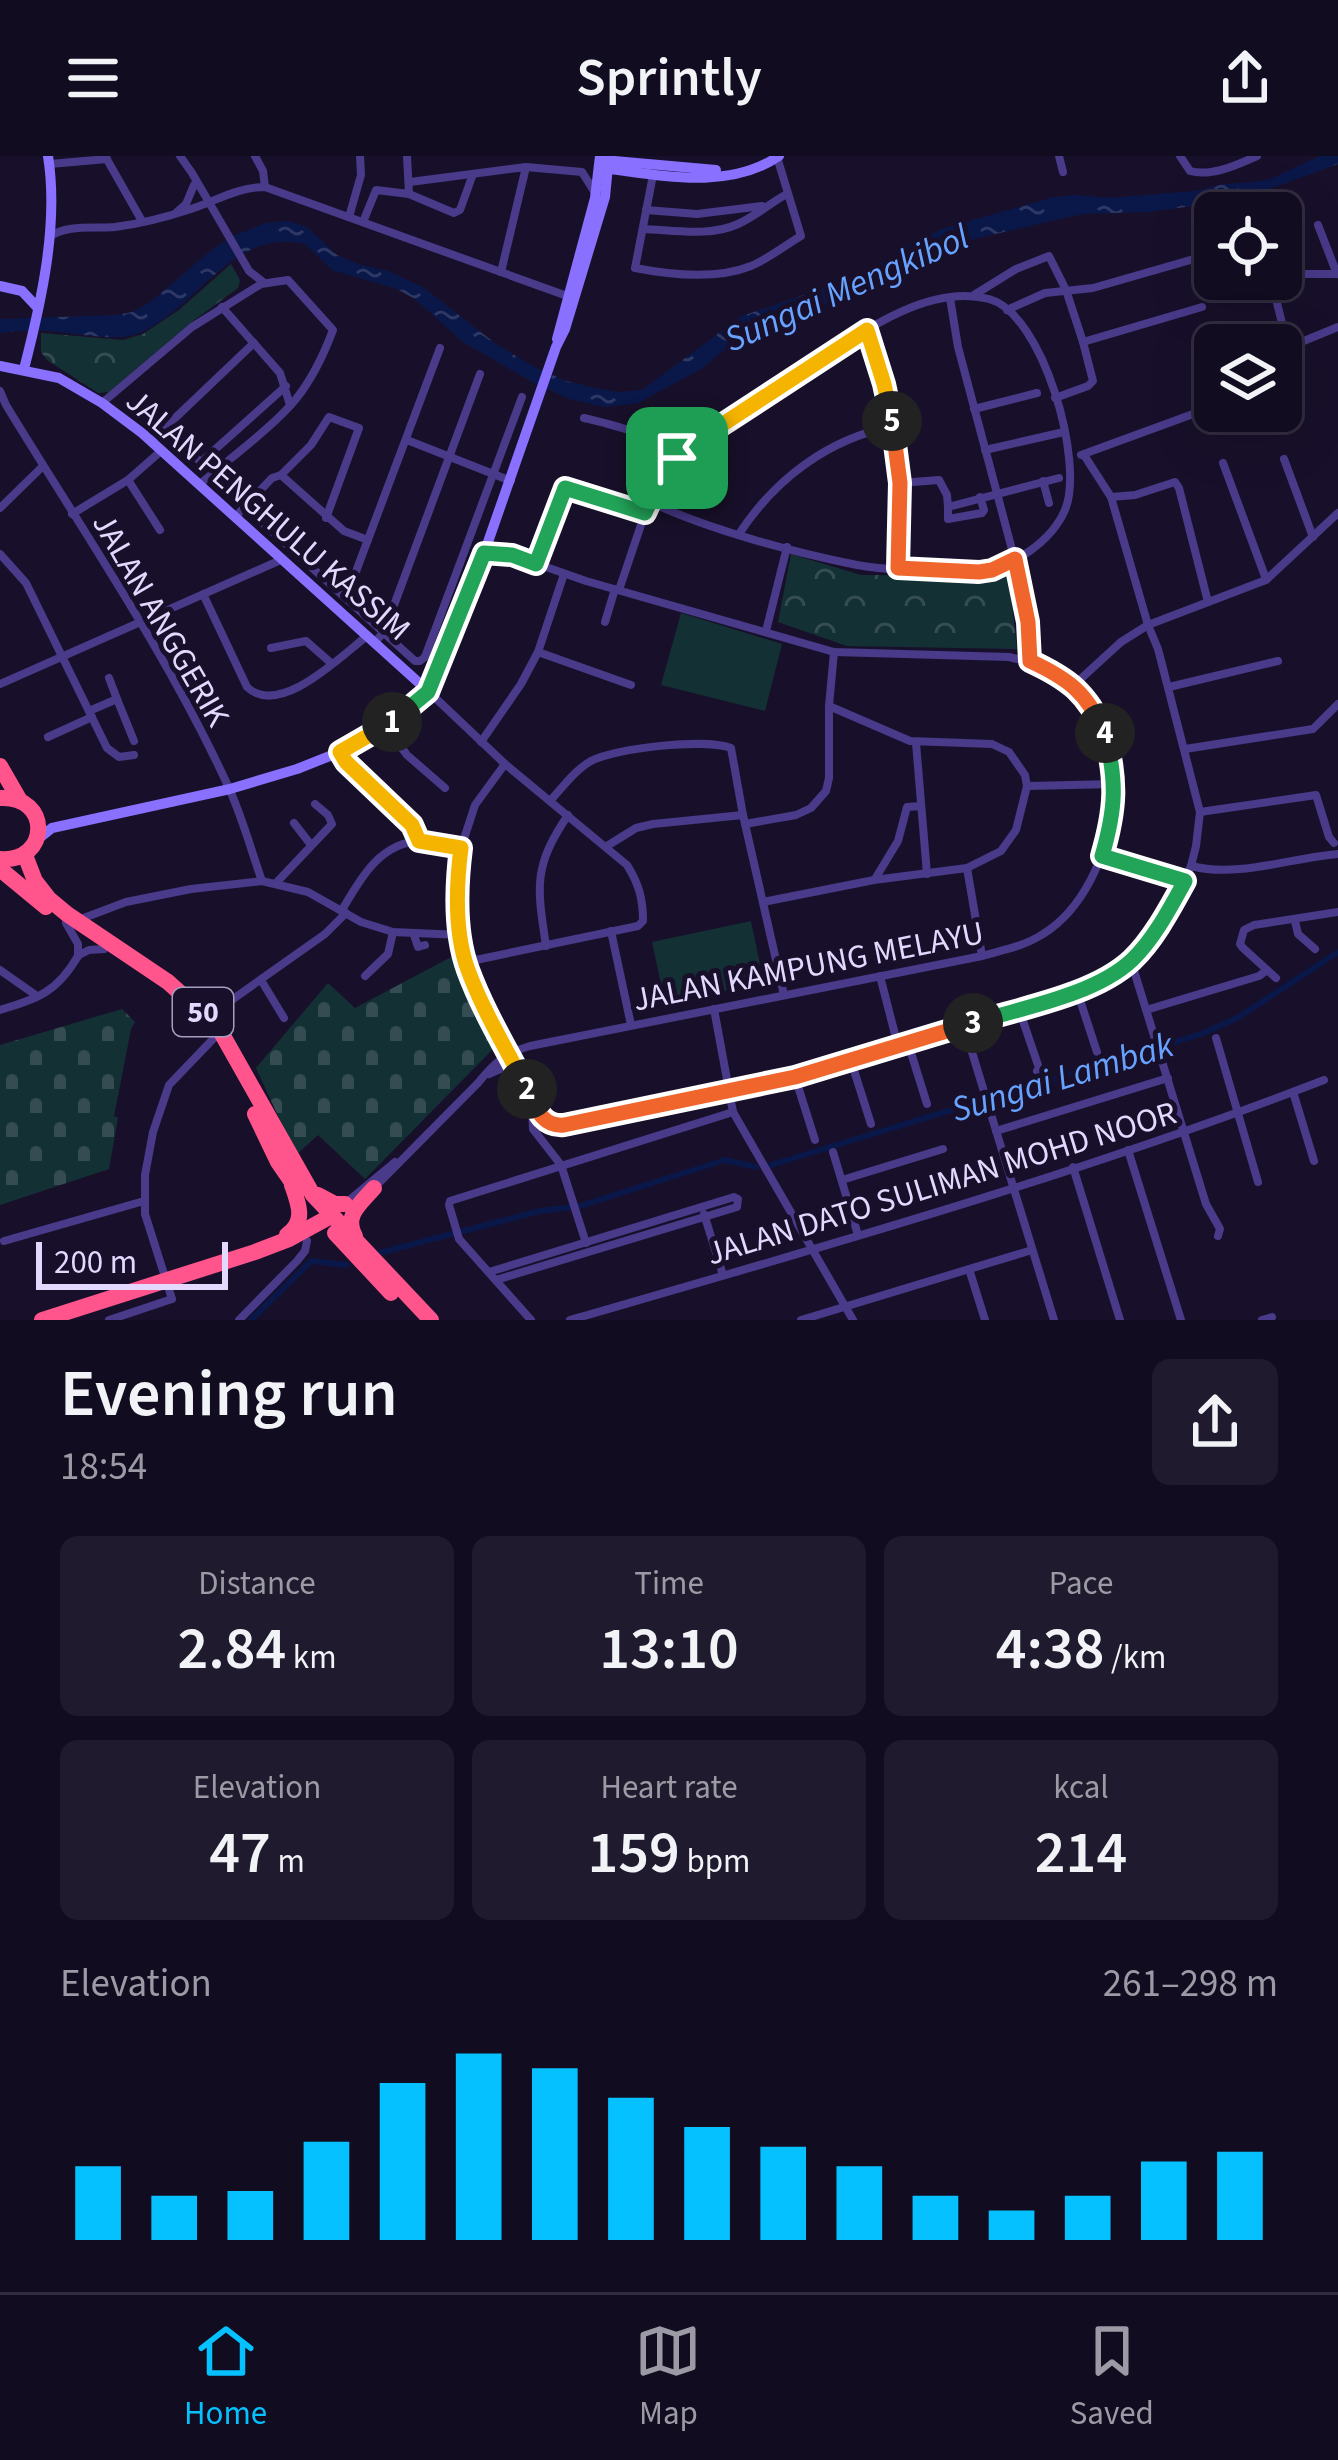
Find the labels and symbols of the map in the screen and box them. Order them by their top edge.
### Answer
water label: Sungai Mengkibol [716,212,977,365]
street label: JALAN PENGHULU KASSIM [115,378,421,652]
pin: 5 [862,391,922,451]
pin [626,407,728,509]
street label: JALAN ANGGERIK [80,504,241,735]
pin: 1 [362,692,422,752]
pin: 4 [1075,703,1135,763]
street label: JALAN KAMPUNG MELAYU [629,909,988,1024]
road number: 50 [173,988,233,1036]
pin: 3 [943,993,1003,1053]
water label: Sungai Lambak [945,1019,1181,1135]
pin: 2 [497,1059,557,1119]
street label: JALAN DATO SULIMAN MOHD NOOR [701,1089,1182,1277]
scale bar [36,1236,228,1289]

